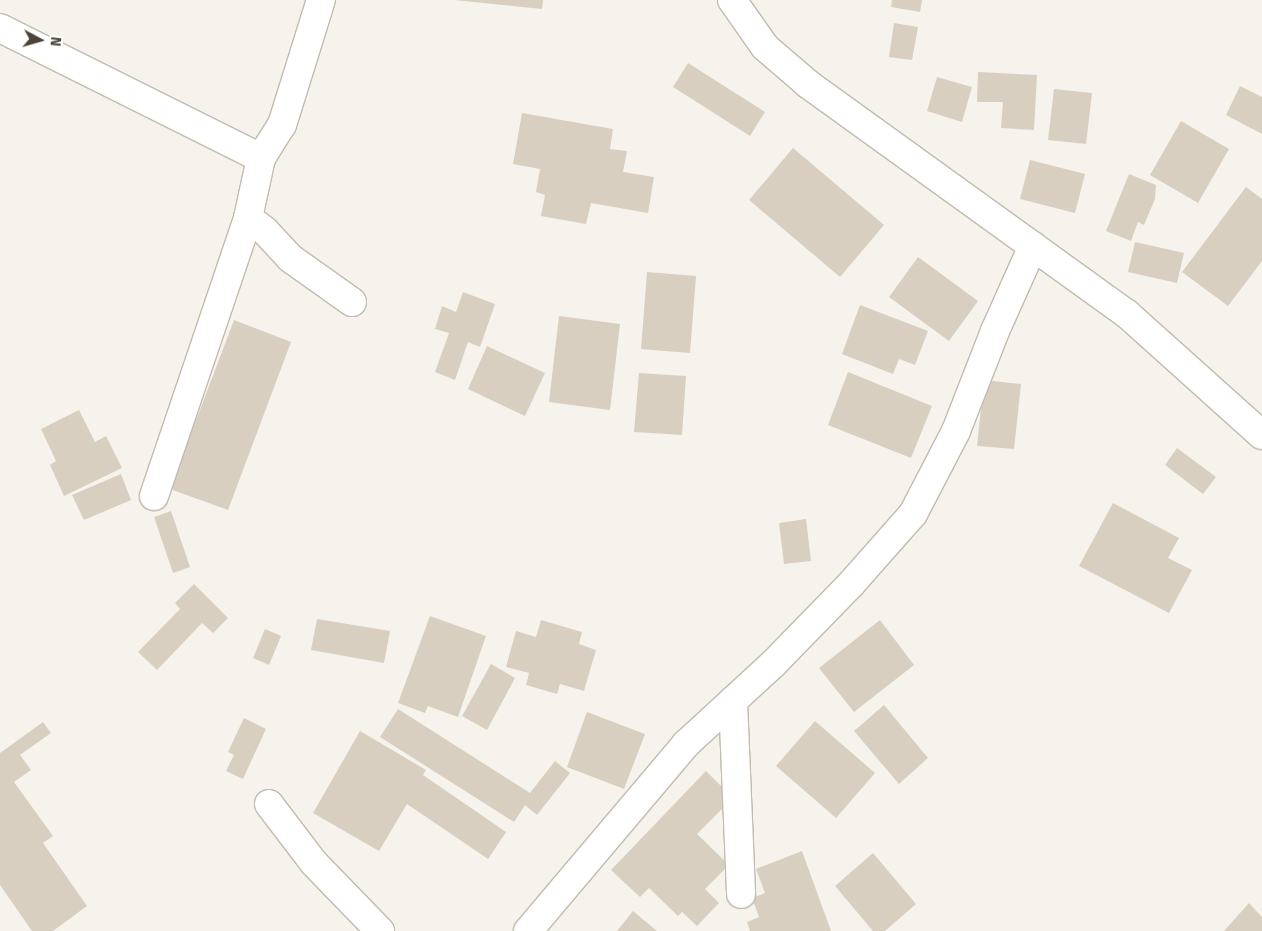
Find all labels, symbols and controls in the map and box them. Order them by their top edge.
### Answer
north arrow [15,15,65,65]
text: N [46,36,64,47]

